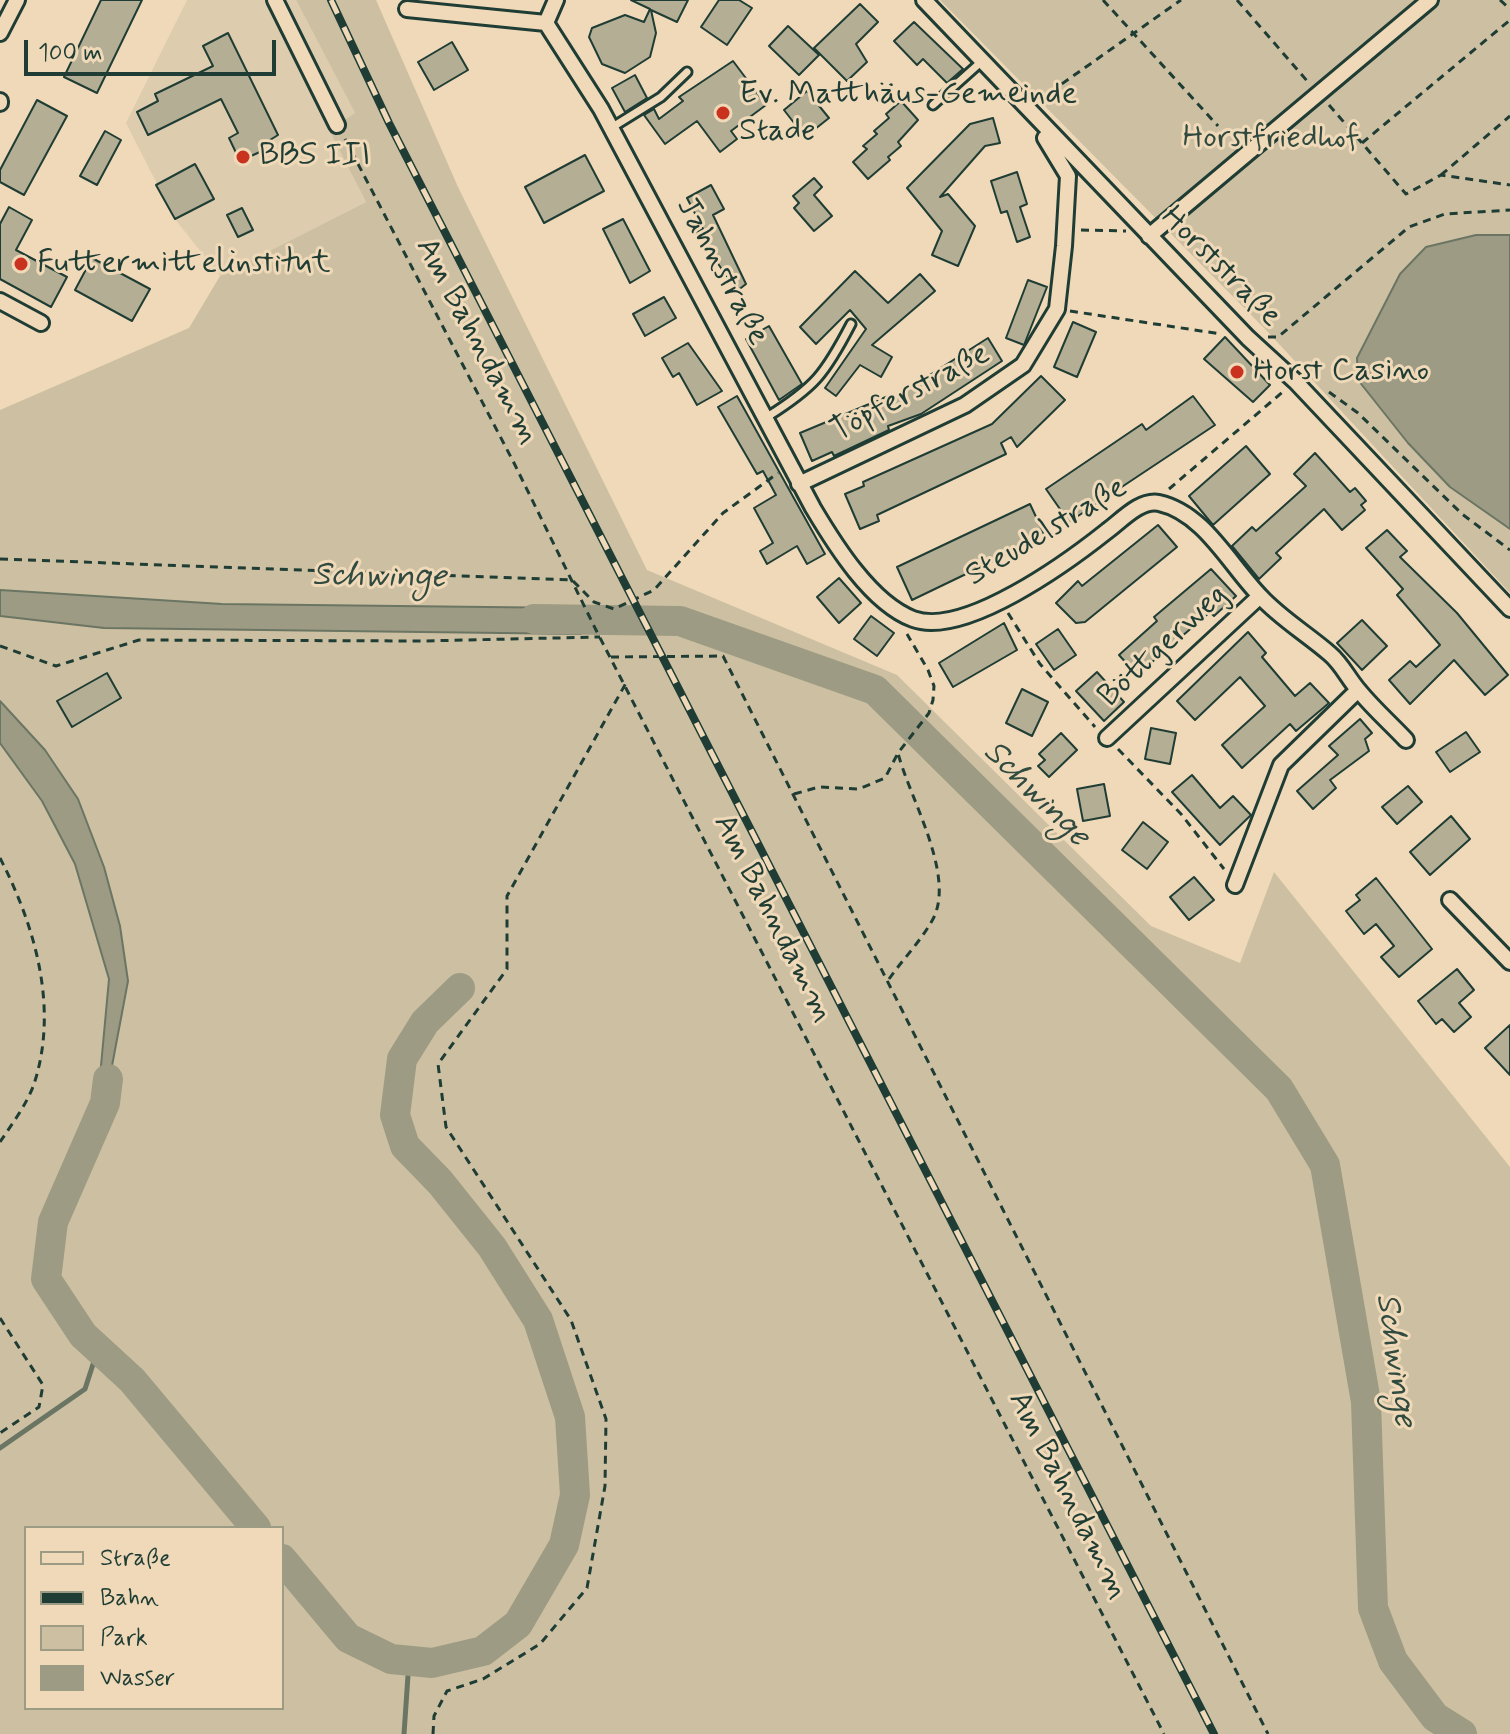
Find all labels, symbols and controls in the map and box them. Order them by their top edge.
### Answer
scale bar [28,24,280,74]
text: 100 m [38,38,102,69]
place label: Ev. Matthäus-Gemeinde Stade [739,76,1077,151]
marker: Ev. Matthäus-Gemeinde Stade [714,104,732,122]
park label: Horstfriedhof [1182,120,1360,158]
place label: BBS III [259,138,370,176]
marker: BBS III [234,148,252,166]
street label: Jahnstraße [666,191,776,353]
street label: Horststraße [1152,200,1288,336]
street label: Am Bahndamm [405,232,547,452]
place label: Futtermittelinstitut [37,245,331,283]
marker: Futtermittelinstitut [12,255,30,273]
street label: Töpferstraße [825,336,997,452]
place label: Horst Casino [1253,353,1429,391]
marker: Horst Casino [1228,363,1246,381]
street label: Steudelstraße [959,470,1135,596]
water label: Schwinge [311,556,447,600]
street label: Böttgerweg [1091,577,1237,717]
water label: Schwinge [973,733,1097,857]
street label: Am Bahndamm [703,809,841,1029]
water label: Schwinge [1364,1291,1424,1429]
street label: Am Bahndamm [998,1386,1136,1606]
legend [24,1526,284,1710]
text: Straße [100,1543,171,1574]
text: Bahn [100,1583,159,1614]
text: Park [100,1623,148,1654]
text: Wasser [100,1663,175,1694]

